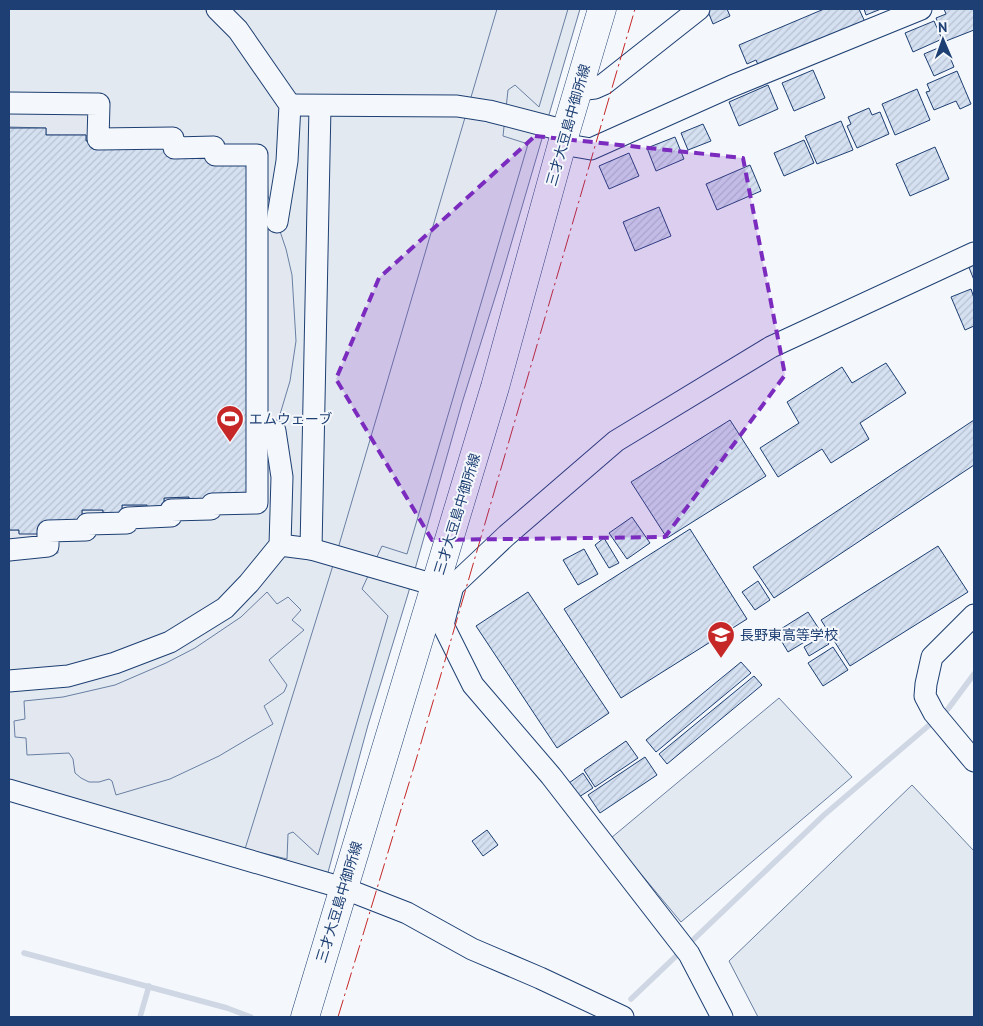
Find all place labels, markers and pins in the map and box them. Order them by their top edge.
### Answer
sports icon: エムウェーブ [215,404,245,443]
place label: エムウェーブ [249,410,332,428]
school or university icon: 長野東高等学校 [706,620,736,659]
place label: 長野東高等学校 [740,626,838,644]

